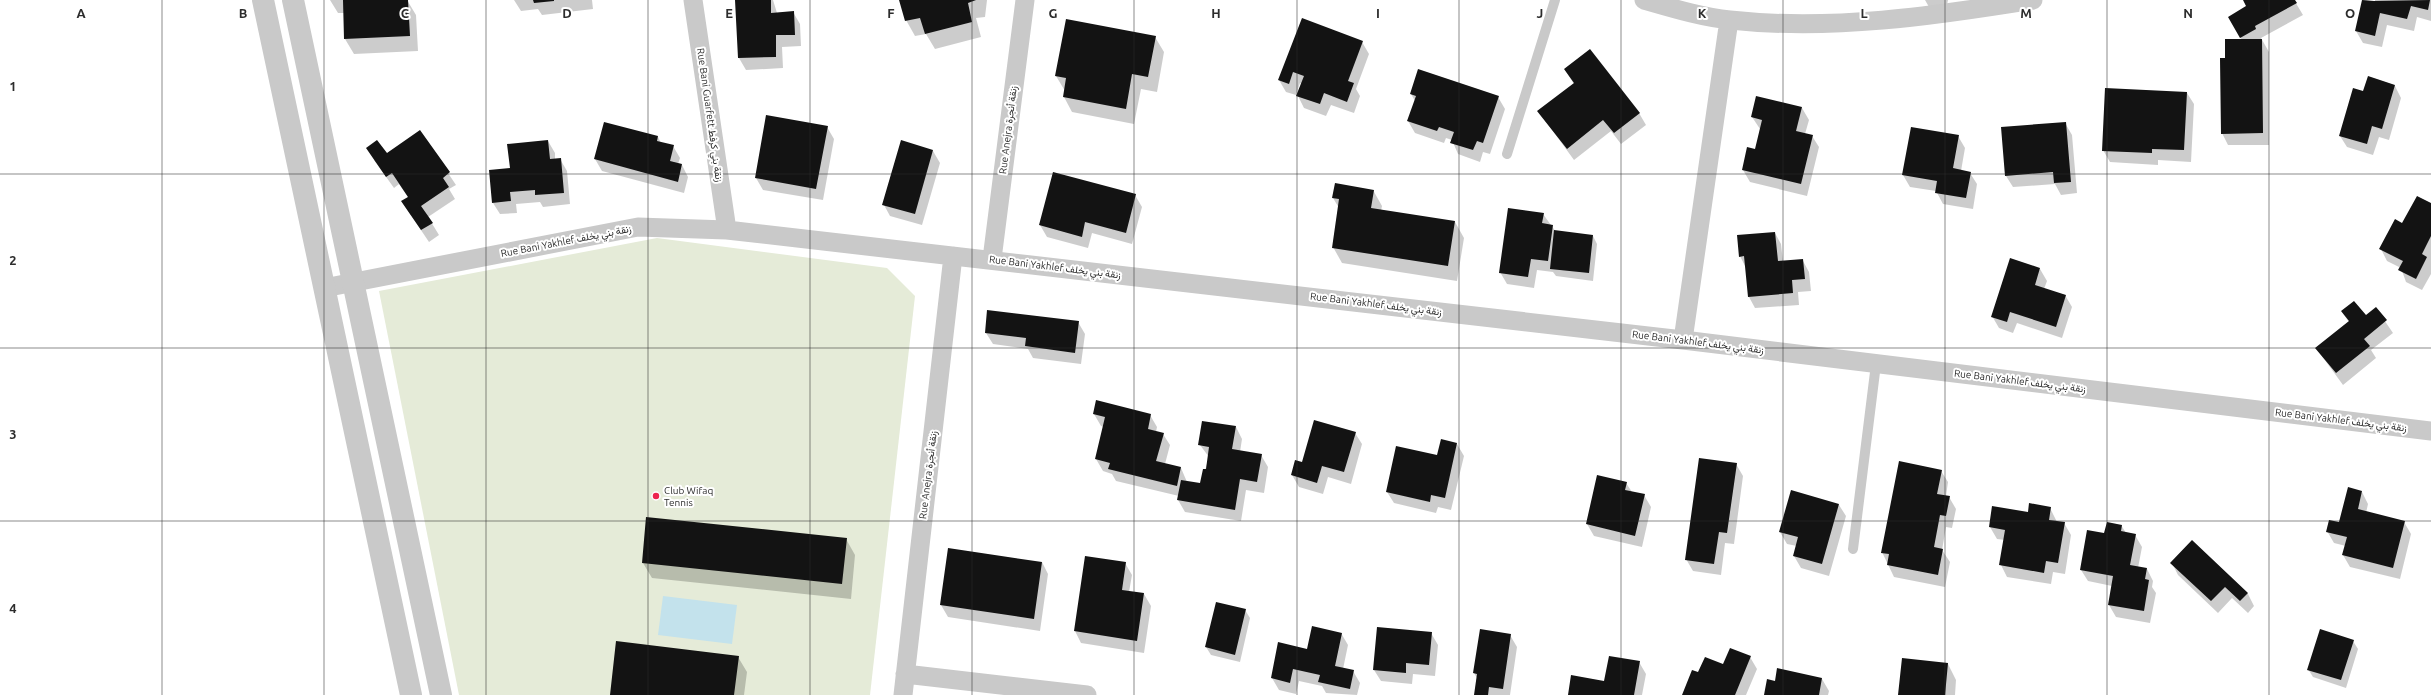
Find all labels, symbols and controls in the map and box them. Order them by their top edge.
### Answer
text: A [76,6,86,20]
text: B [239,6,248,20]
text: C [401,6,410,20]
text: D [562,6,572,20]
text: E [725,6,733,20]
text: F [887,6,895,20]
text: G [1049,6,1058,20]
text: H [1211,6,1221,20]
text: I [1376,6,1380,20]
text: J [1537,6,1543,20]
text: K [1698,6,1707,20]
text: L [1860,6,1868,20]
text: M [2020,6,2032,20]
text: N [2183,6,2193,20]
text: O [2345,6,2355,20]
street label: Rue Bani Guarfett زنقة بني كرفط [692,47,725,183]
text: 1 [9,79,17,93]
street label: Rue Anejra زنقة أنجرة [997,85,1020,175]
street label: Rue Bani Yakhlef زنقة بني يخلف [500,223,633,262]
text: 2 [9,253,17,267]
street label: Rue Bani Yakhlef زنقة بني يخلف [988,253,1122,284]
street label: Rue Bani Yakhlef زنقة بني يخلف [1309,290,1443,321]
street label: Rue Bani Yakhlef زنقة بني يخلف [1631,328,1765,359]
street label: Rue Bani Yakhlef زنقة بني يخلف [1953,367,2087,398]
street label: Rue Bani Yakhlef زنقة بني يخلف [2274,406,2408,437]
text: 3 [9,427,17,441]
street label: Rue Anejra زنقة أنجرة [917,430,940,520]
place label: Club Wifaq Tennis [664,485,713,508]
marker: Club Wifaq Tennis [651,491,661,501]
text: 4 [9,601,17,615]

